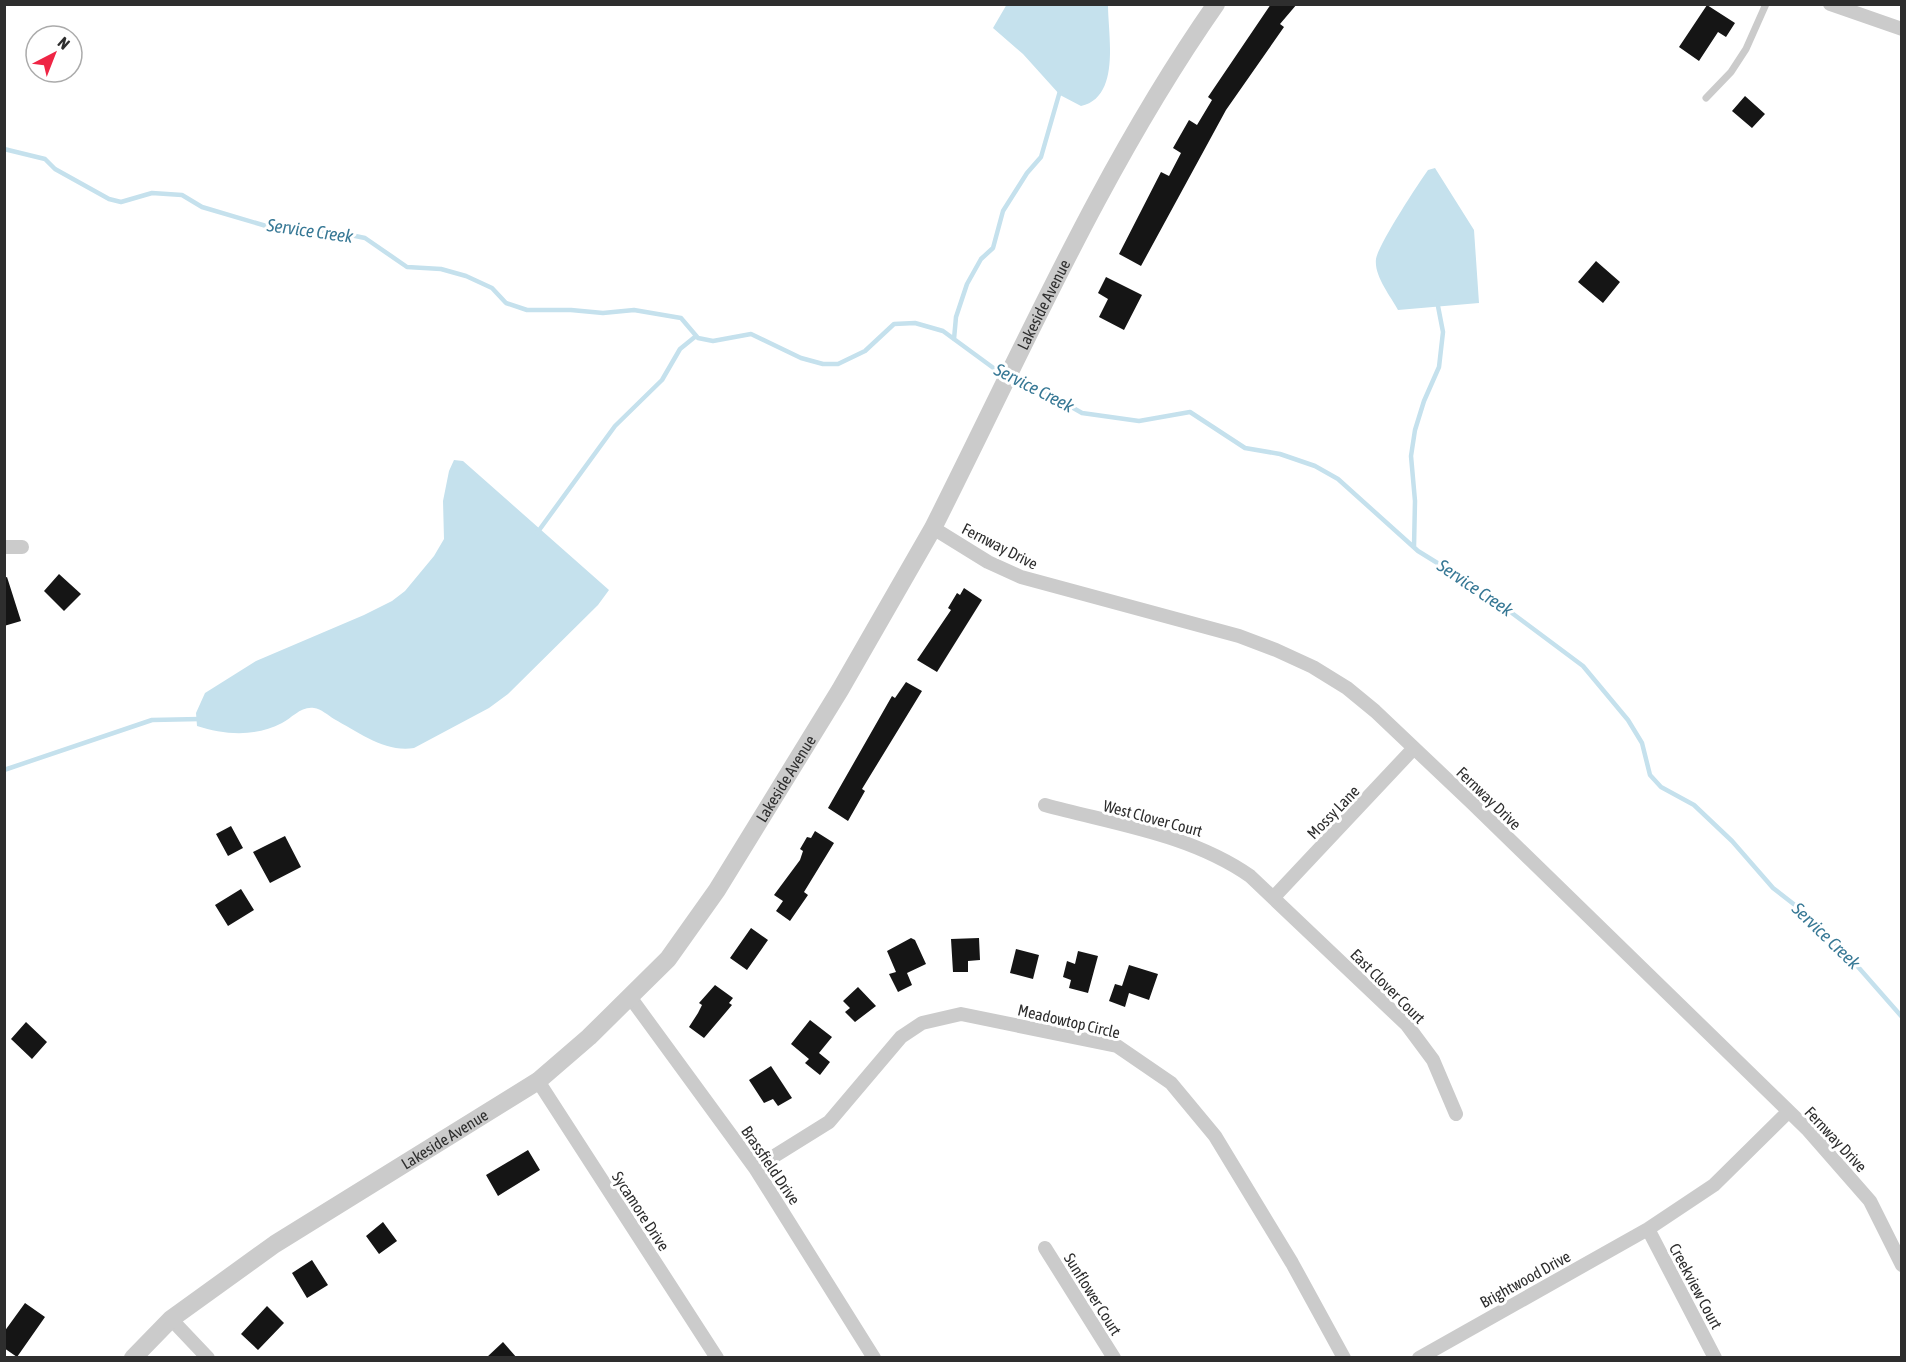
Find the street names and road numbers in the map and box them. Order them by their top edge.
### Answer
street label: Lakeside Avenue [1013,256,1073,352]
street label: Fernway Drive [959,519,1041,574]
street label: Lakeside Avenue [752,732,819,825]
street label: Fernway Drive [1452,763,1525,834]
street label: Mossy Lane [1303,782,1363,843]
street label: West Clover Court [1102,796,1205,840]
street label: East Clover Court [1347,945,1429,1027]
street label: Meadowtop Circle [1016,1000,1122,1043]
street label: Fernway Drive [1801,1103,1871,1176]
street label: Lakeside Avenue [398,1105,491,1173]
street label: Brassfield Drive [738,1122,804,1208]
street label: Sycamore Drive [608,1168,673,1254]
street label: Creekview Court [1666,1240,1726,1332]
street label: Brightwood Drive [1477,1247,1574,1312]
street label: Sunflower Court [1061,1250,1126,1339]

